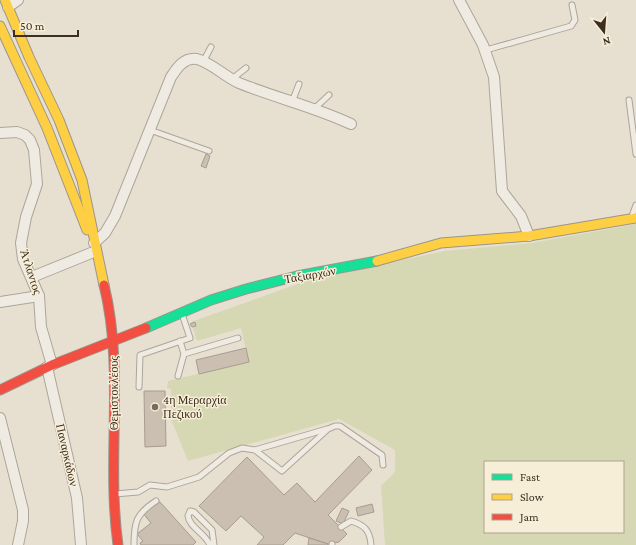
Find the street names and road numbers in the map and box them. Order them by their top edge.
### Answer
street label: Άτλαντος [17,248,45,297]
street label: Ταξιαρχών [283,263,337,286]
street label: Θεμιστοκλέους [107,356,121,430]
street label: Παναρκάδων [53,422,81,488]

